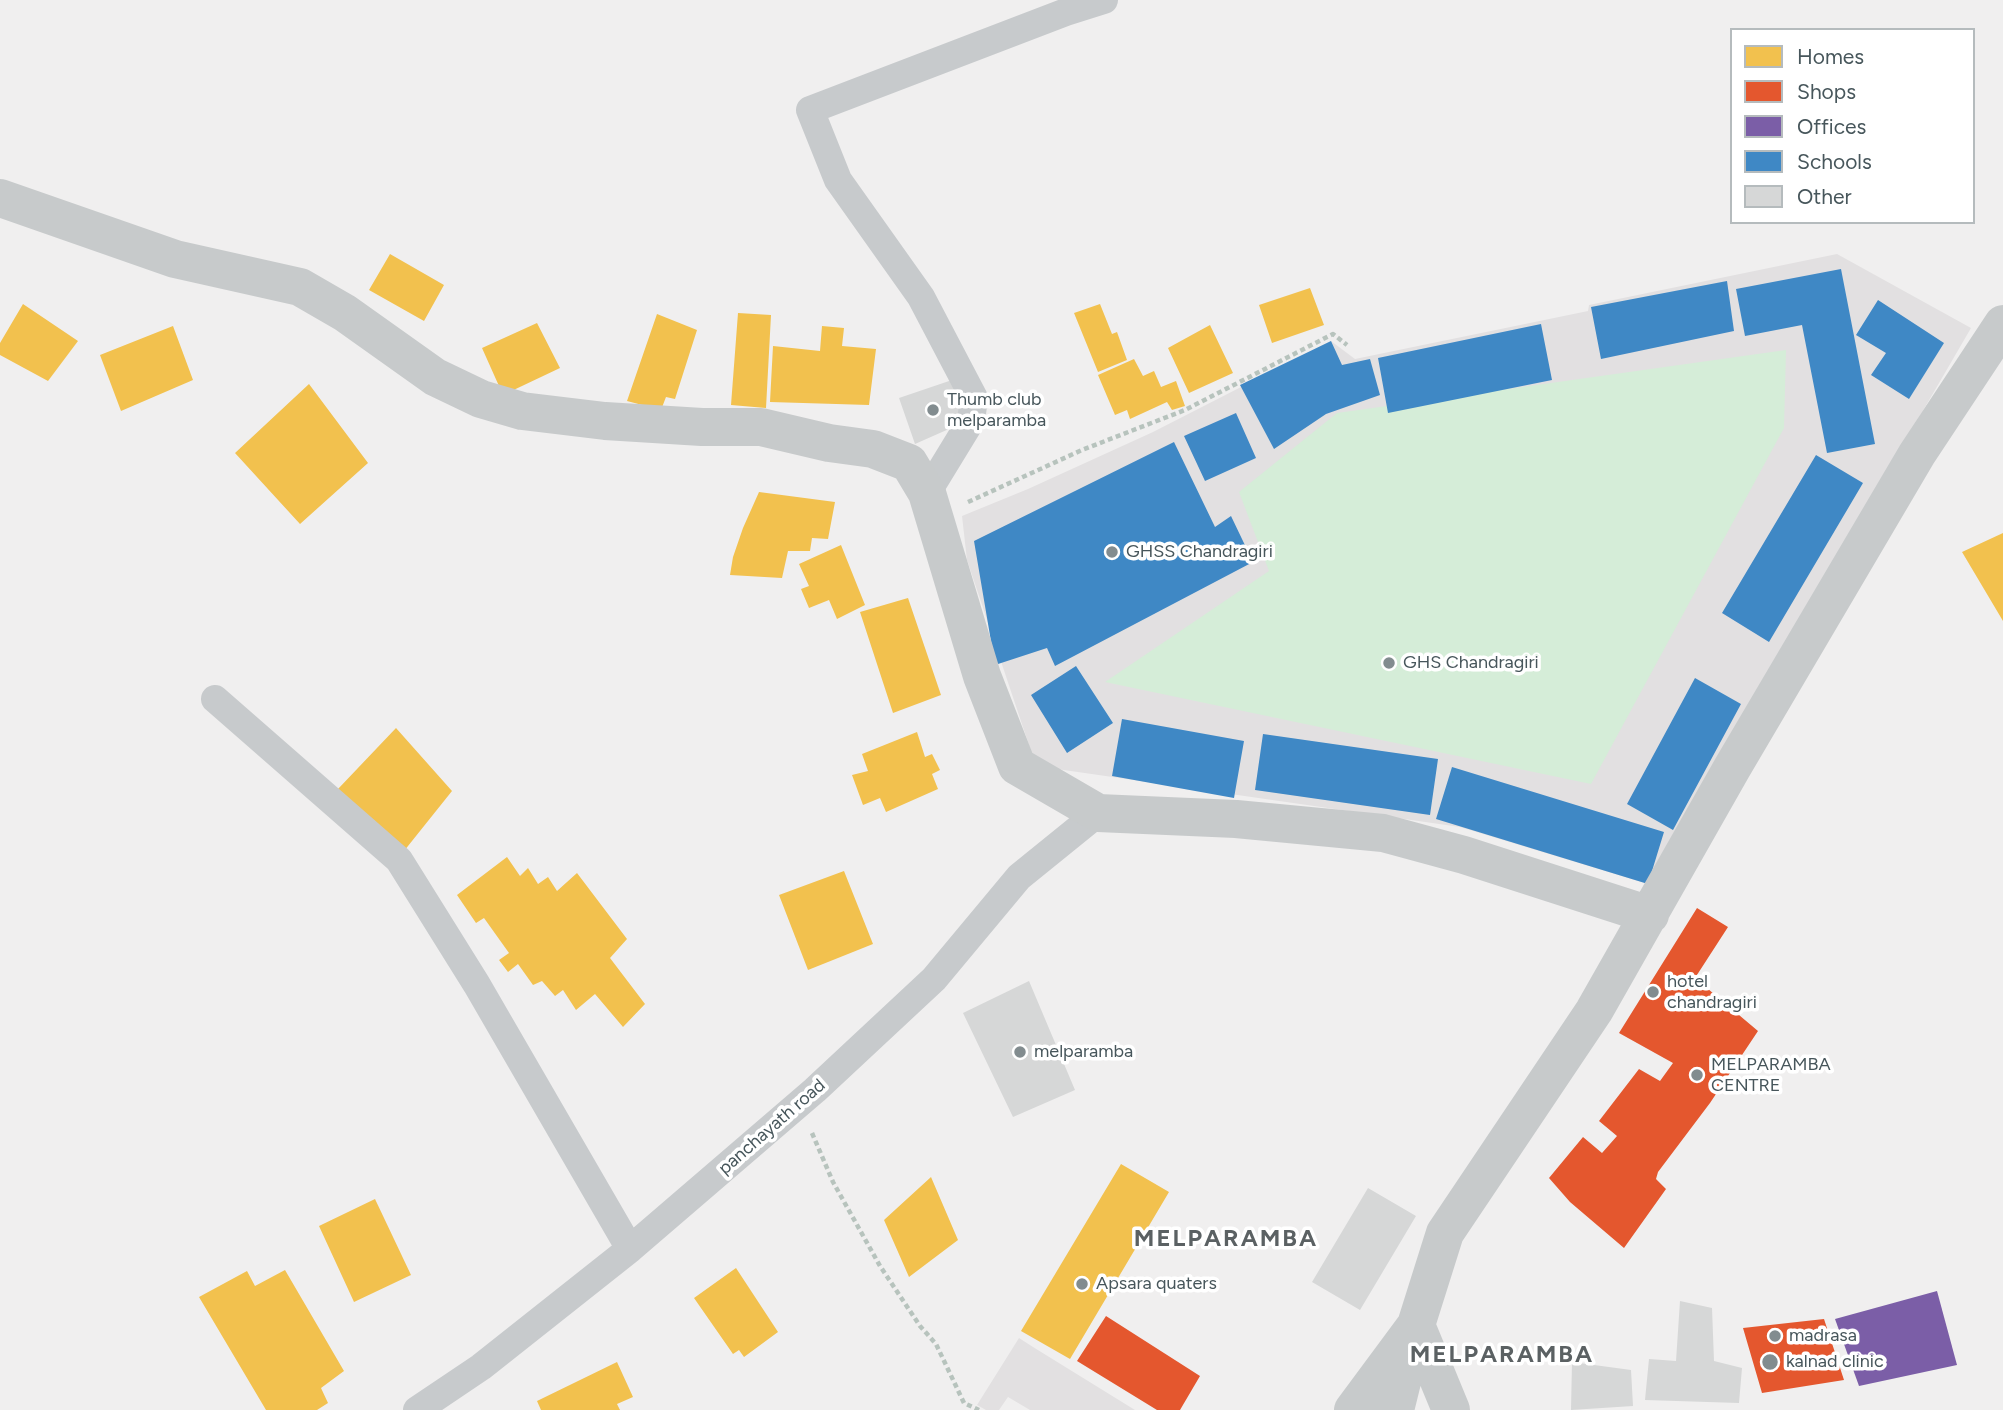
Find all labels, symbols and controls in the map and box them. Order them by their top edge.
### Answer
legend [1730,28,1975,224]
text: Homes [1797,44,1864,69]
text: Shops [1797,79,1856,104]
text: Offices [1797,114,1866,139]
text: Schools [1797,149,1872,174]
text: Other [1797,184,1852,209]
place label: Thumb club melparamba [947,389,1046,432]
marker: Thumb club melparamba [925,402,941,418]
place label: GHSS Chandragiri [1126,541,1273,563]
marker: GHSS Chandragiri [1104,544,1120,560]
place label: GHS Chandragiri [1403,652,1539,674]
marker: GHS Chandragiri [1381,655,1397,671]
place label: hotel chandragiri [1667,971,1757,1014]
marker: hotel chandragiri [1645,984,1661,1000]
place label: melparamba [1034,1041,1133,1063]
marker: melparamba [1012,1044,1028,1060]
place label: MELPARAMBA CENTRE [1711,1054,1831,1096]
marker: MELPARAMBA CENTRE [1689,1067,1705,1083]
street label: panchayath road [714,1075,830,1179]
district label: MELPARAMBA [1135,1225,1317,1253]
place label: Apsara quaters [1096,1273,1217,1295]
marker: Apsara quaters [1074,1276,1090,1292]
place label: madrasa [1789,1325,1857,1347]
marker: madrasa [1767,1328,1783,1344]
district label: MELPARAMBA [1411,1341,1593,1369]
place label: kalnad clinic [1786,1351,1884,1373]
marker: kalnad clinic [1760,1352,1780,1372]

